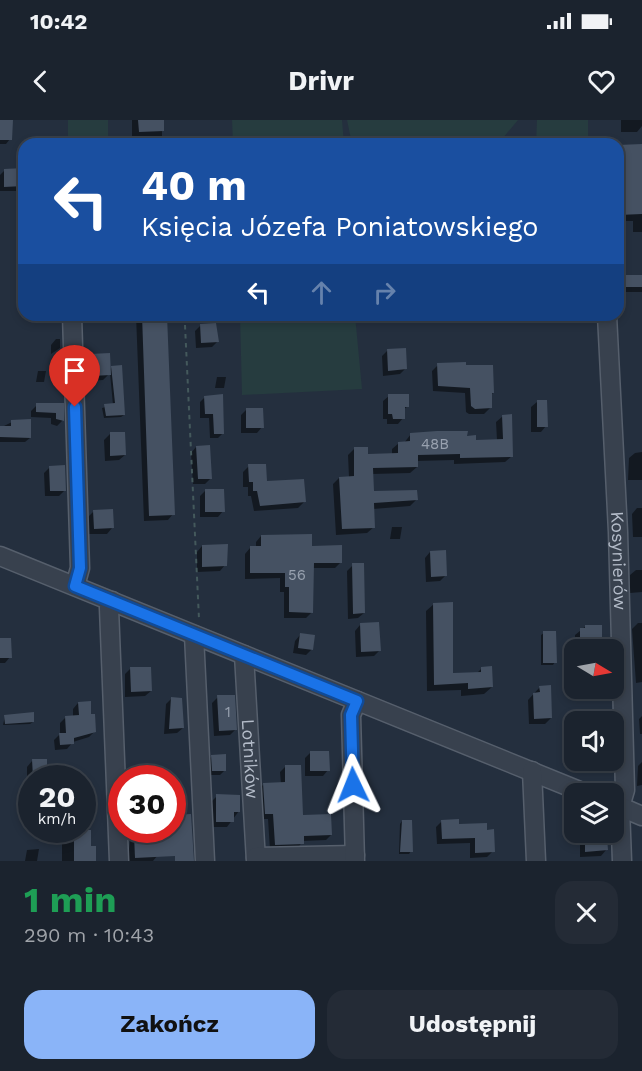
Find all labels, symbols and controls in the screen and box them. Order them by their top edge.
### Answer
text: 10:42 [30,9,87,34]
icon: back [24,65,57,98]
text: Drivr [288,65,354,97]
icon: heart [585,65,618,98]
text: 40 m [141,161,247,210]
icon: left [42,162,120,240]
text: Księcia Józefa Poniatowskiego [141,211,538,243]
icon: left [242,276,275,309]
icon: ahead [305,276,338,309]
icon: right [368,276,401,309]
pin [49,345,100,407]
icon: arrive [58,354,91,387]
house number: 48B [421,435,449,453]
street label: Kosynierów [607,511,631,611]
house number: 56 [288,566,306,584]
north arrow [564,639,624,699]
map controls [564,639,624,843]
house number: 1 [225,703,231,721]
button: sound [564,711,624,771]
street label: Lotników [238,718,263,799]
position arrow [321,753,385,817]
speed limit sign: 30 [108,765,186,843]
text: 20 [38,779,76,814]
button: layers [564,783,624,843]
text: km/h [38,810,76,828]
text: 1 min [24,879,116,921]
button: close [555,881,618,944]
text: 290 m · 10:43 [24,923,154,947]
button: Zakończ [24,990,315,1059]
button: Udostępnij [327,990,618,1059]

